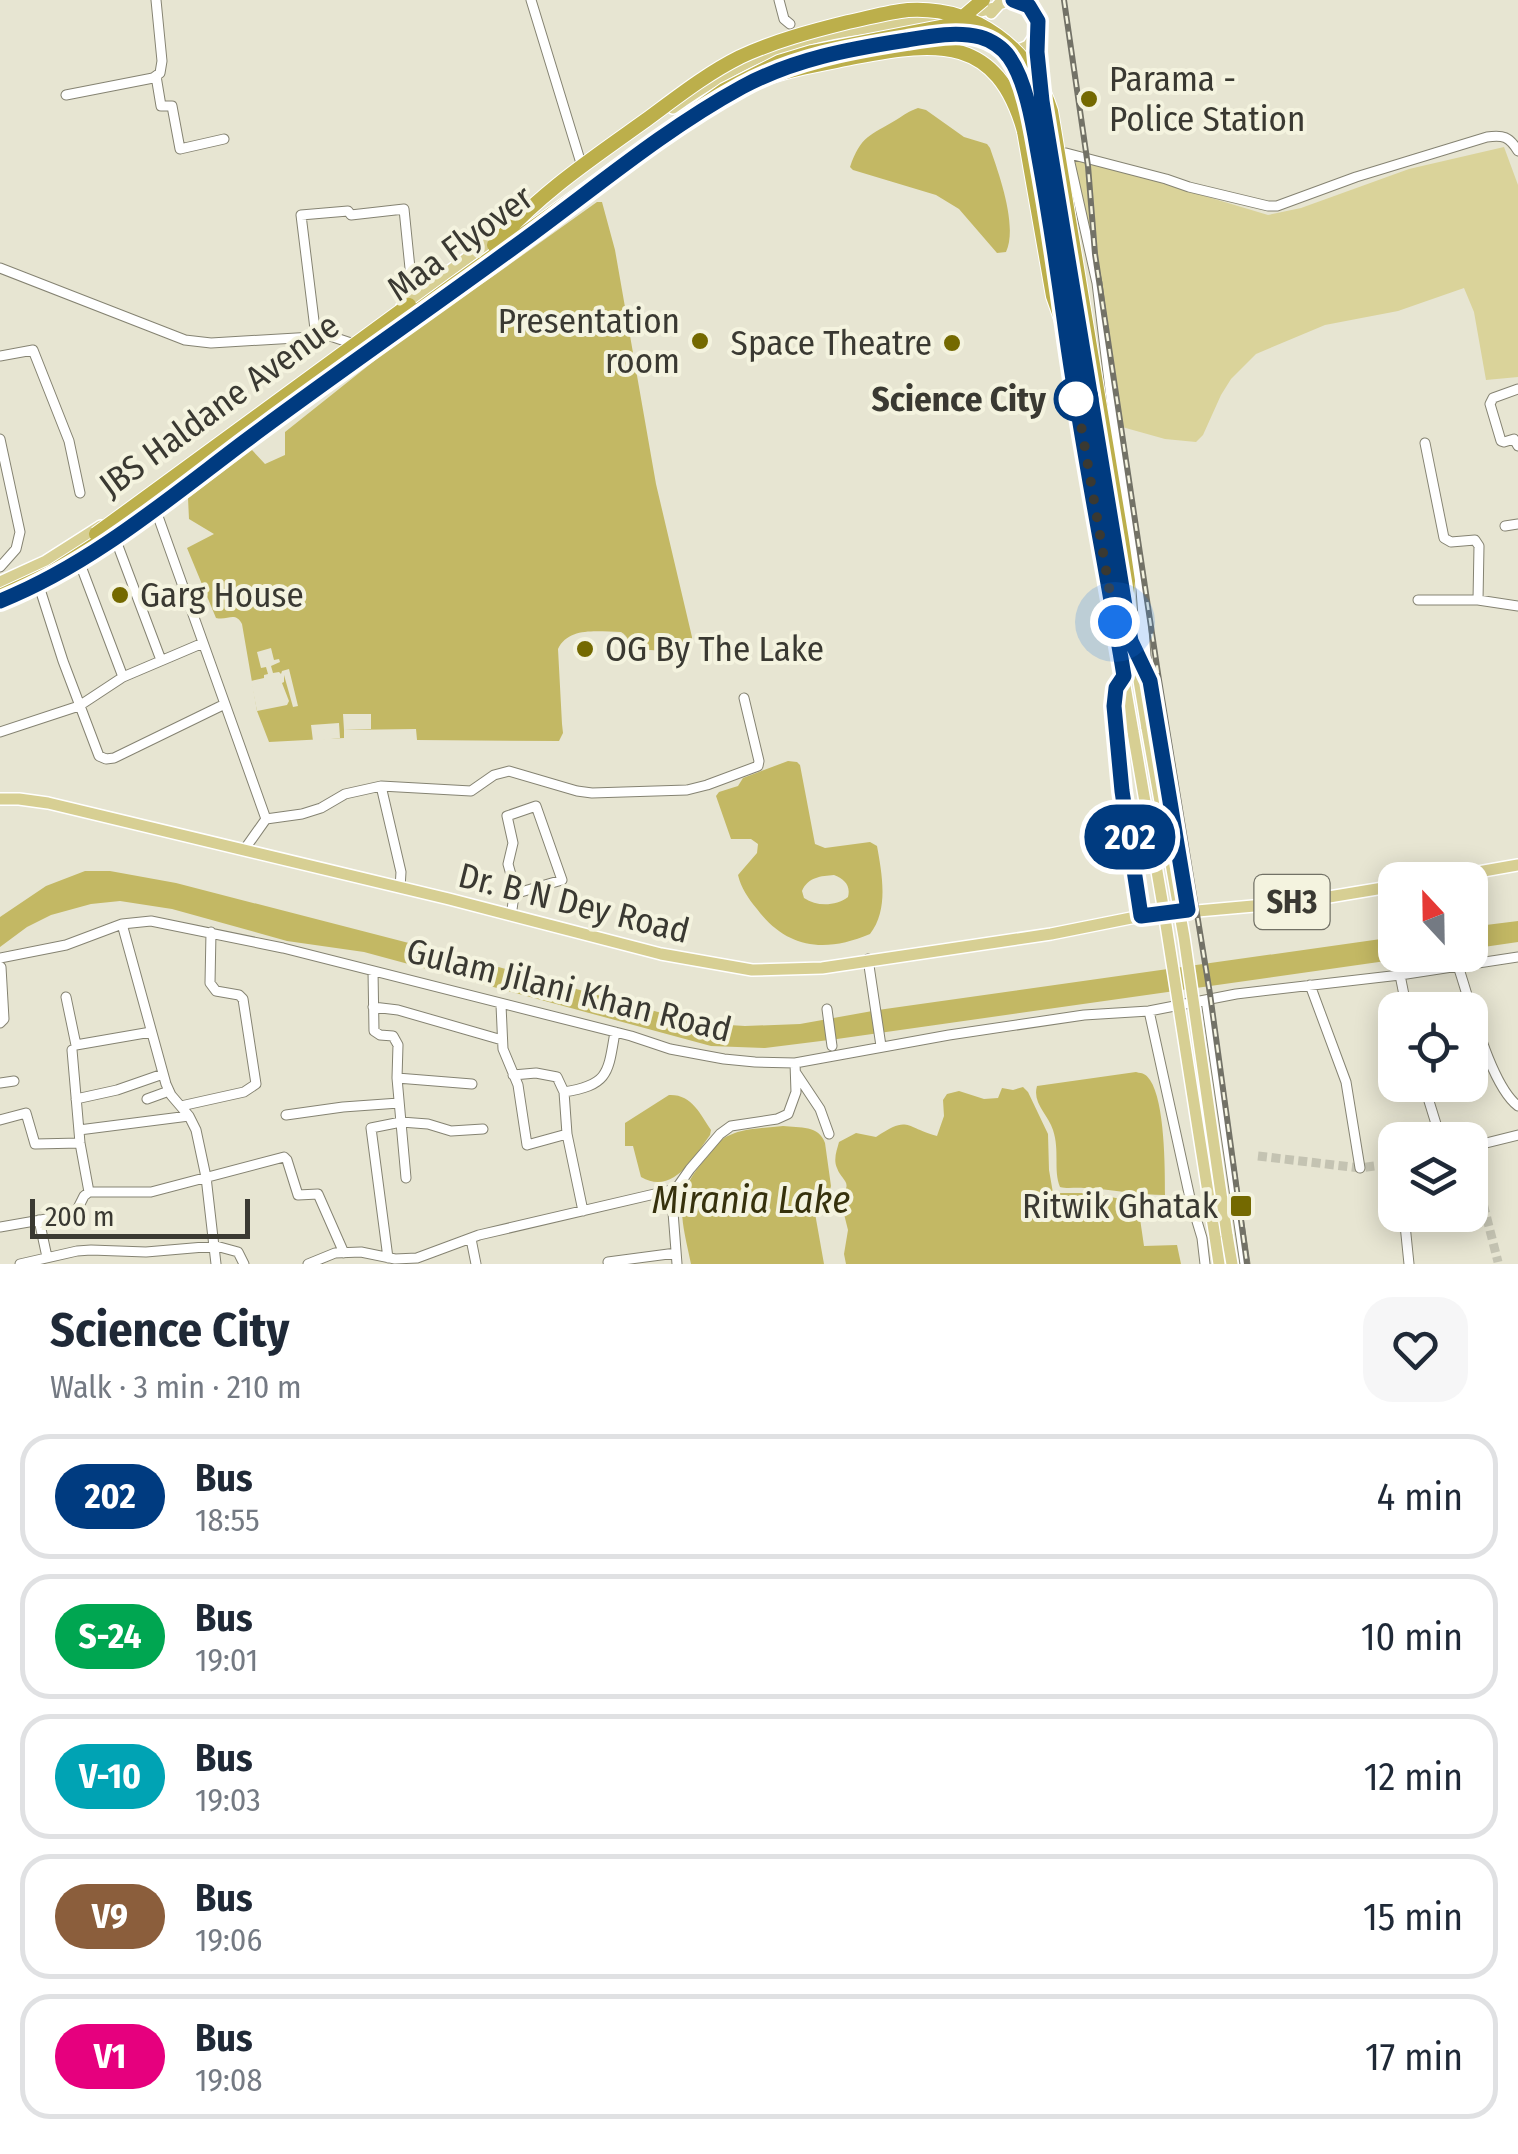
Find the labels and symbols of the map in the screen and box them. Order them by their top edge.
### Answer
place label: Parama - Police Station [1109,58,1305,140]
marker: Parama - Police Station [1078,88,1100,110]
street label: Maa Flyover [379,176,541,310]
place label: Presentation room [498,300,680,382]
street label: JBS Haldane Avenue [91,304,347,506]
place label: Space Theatre [731,322,932,364]
marker: Presentation room [689,330,711,352]
marker: Space Theatre [941,332,963,354]
place label: Science City [872,378,1046,420]
marker: Science City [1055,378,1097,420]
place label: Garg House [140,574,304,616]
marker: Garg House [109,584,131,606]
your location [1090,597,1140,647]
place label: OG By The Lake [605,628,824,670]
marker: OG By The Lake [574,638,596,660]
line badge: 202 [1072,804,1188,870]
street label: Dr. B N Dey Road [454,854,694,952]
north arrow [1378,862,1488,972]
road number: SH3 [1254,875,1330,929]
street label: Gulam Jilani Khan Road [402,929,736,1051]
water label: Mirania Lake [652,1177,850,1223]
place label: Ritwik Ghatak [1022,1185,1219,1227]
marker: Ritwik Ghatak [1228,1193,1254,1219]
scale bar [30,1194,250,1238]

